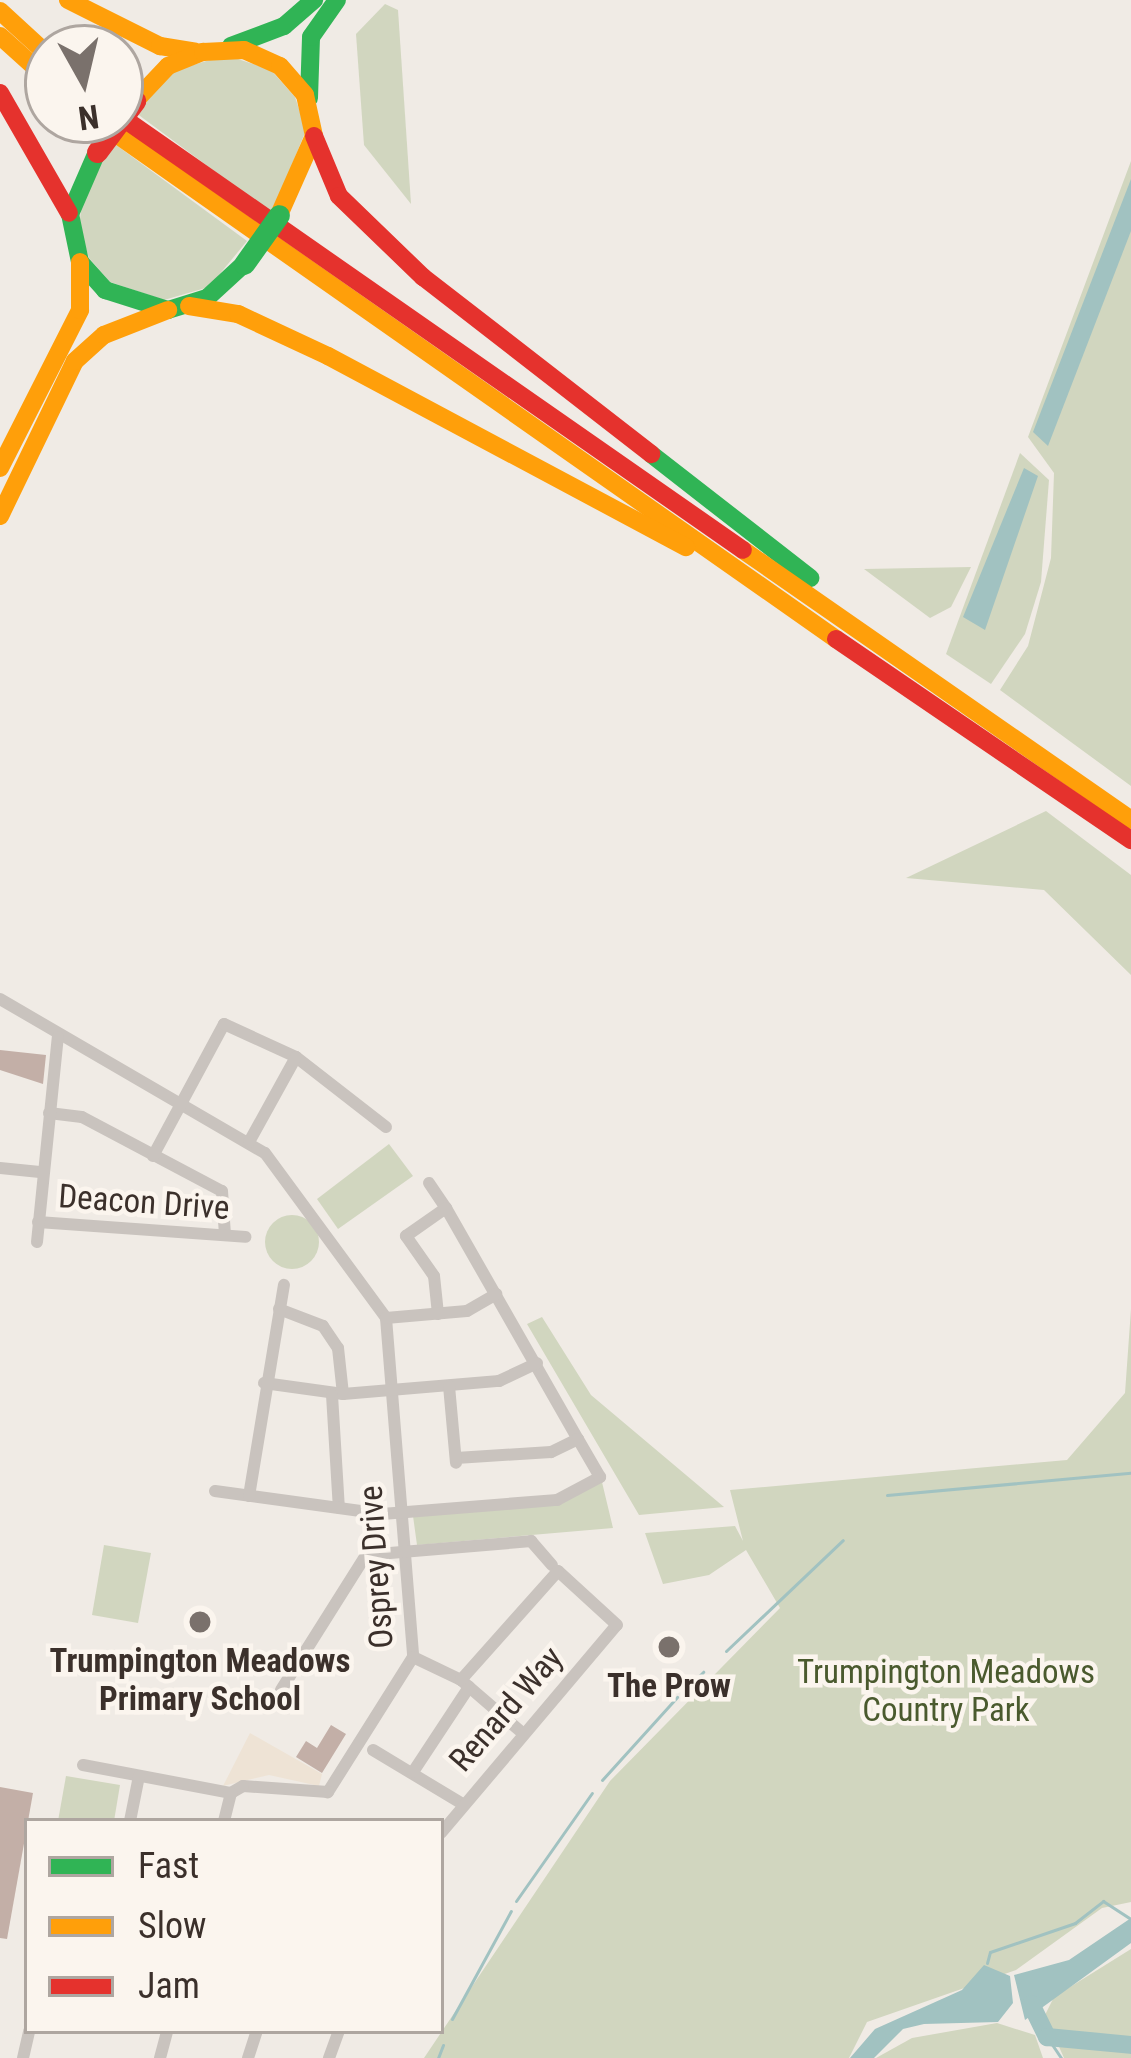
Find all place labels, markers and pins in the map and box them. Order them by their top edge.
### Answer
marker: Trumpington Meadows Primary School [187,1609,213,1635]
marker: The Prow [656,1634,682,1660]
place label: Trumpington Meadows Primary School [50,1641,350,1719]
place label: The Prow [607,1666,731,1706]

